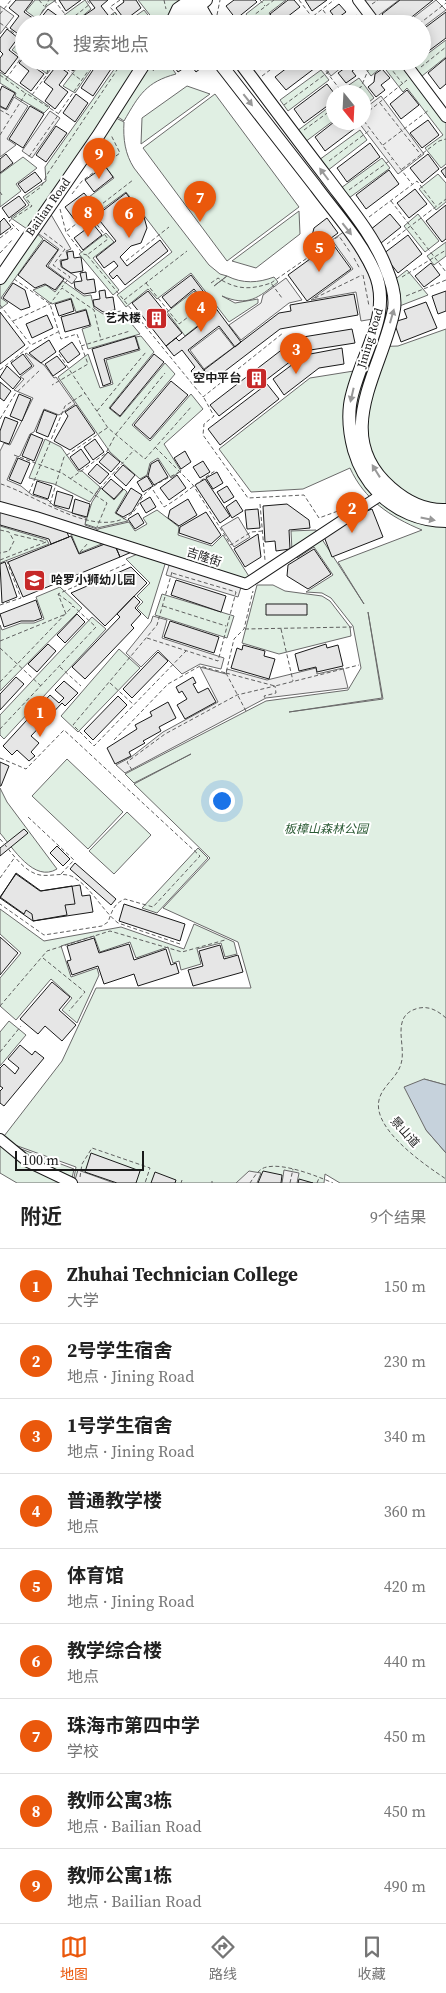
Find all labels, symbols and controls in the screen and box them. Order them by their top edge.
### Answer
search box [15,15,431,70]
icon: search [33,29,61,57]
text: 搜索地点 [73,31,149,57]
north arrow [326,85,371,130]
one-way arrow [243,93,254,106]
pin: 9 [83,138,115,179]
one-way arrow [319,167,329,181]
street label: Bailian Road [22,175,74,239]
pin: 7 [184,181,216,222]
pin: 8 [72,196,104,237]
pin: 6 [113,197,145,238]
one-way arrow [342,222,353,235]
pin: 5 [303,231,335,272]
pin: 4 [185,291,217,332]
building icon: 艺术楼 [145,306,169,330]
street label: Jining Road [353,306,387,371]
one-way arrow [388,309,396,324]
place label: 艺术楼 [105,310,141,326]
pin: 3 [280,333,312,374]
building icon: 空中平台 [245,366,269,390]
place label: 空中平台 [193,370,241,386]
one-way arrow [348,388,356,403]
one-way arrow [372,464,381,478]
pin: 2 [336,492,368,533]
one-way arrow [420,515,435,523]
street label: 吉隆街 [184,544,224,570]
school or university icon: 哈罗小狮幼儿园 [23,568,47,592]
place label: 哈罗小狮幼儿园 [51,572,135,588]
pin: 1 [24,696,56,737]
your location [209,788,235,814]
park label: 板樟山森林公园 [284,821,370,837]
street label: 景山道 [387,1113,423,1151]
scale bar [15,1148,144,1171]
text: 100 m [22,1150,59,1170]
text: 附近 [20,1202,62,1231]
text: 9个结果 [370,1206,426,1228]
text: Zhuhai Technician College [67,1261,298,1287]
text: 1 [32,1275,40,1297]
text: 150 m [384,1275,426,1297]
text: 大学 [67,1289,99,1311]
text: 2号学生宿舍 [67,1337,172,1363]
text: 2 [32,1350,40,1372]
text: 230 m [384,1350,426,1372]
text: 地点 · Jining Road [67,1365,194,1387]
text: 1号学生宿舍 [67,1412,172,1438]
text: 3 [32,1425,40,1447]
text: 340 m [384,1425,426,1447]
text: 地点 · Jining Road [67,1440,194,1462]
text: 普通教学楼 [67,1487,162,1513]
text: 4 [32,1500,40,1522]
text: 360 m [384,1500,426,1522]
text: 地点 [67,1515,99,1537]
text: 体育馆 [67,1562,124,1588]
text: 5 [32,1575,40,1597]
text: 420 m [384,1575,426,1597]
text: 地点 · Jining Road [67,1590,194,1612]
text: 教学综合楼 [67,1637,162,1663]
text: 6 [32,1650,40,1672]
text: 440 m [384,1650,426,1672]
text: 地点 [67,1665,99,1687]
text: 珠海市第四中学 [67,1712,200,1738]
text: 7 [32,1725,40,1747]
text: 450 m [384,1725,426,1747]
text: 学校 [67,1740,99,1762]
text: 教师公寓3栋 [67,1787,172,1813]
text: 8 [32,1800,40,1822]
text: 450 m [384,1800,426,1822]
text: 地点 · Bailian Road [67,1815,202,1837]
text: 教师公寓1栋 [67,1862,172,1888]
text: 9 [32,1875,40,1897]
text: 490 m [384,1875,426,1897]
text: 地点 · Bailian Road [67,1890,202,1912]
tab: 地图 [60,1933,88,1984]
tab: 路线 [209,1933,237,1984]
tab: 收藏 [358,1933,386,1984]

